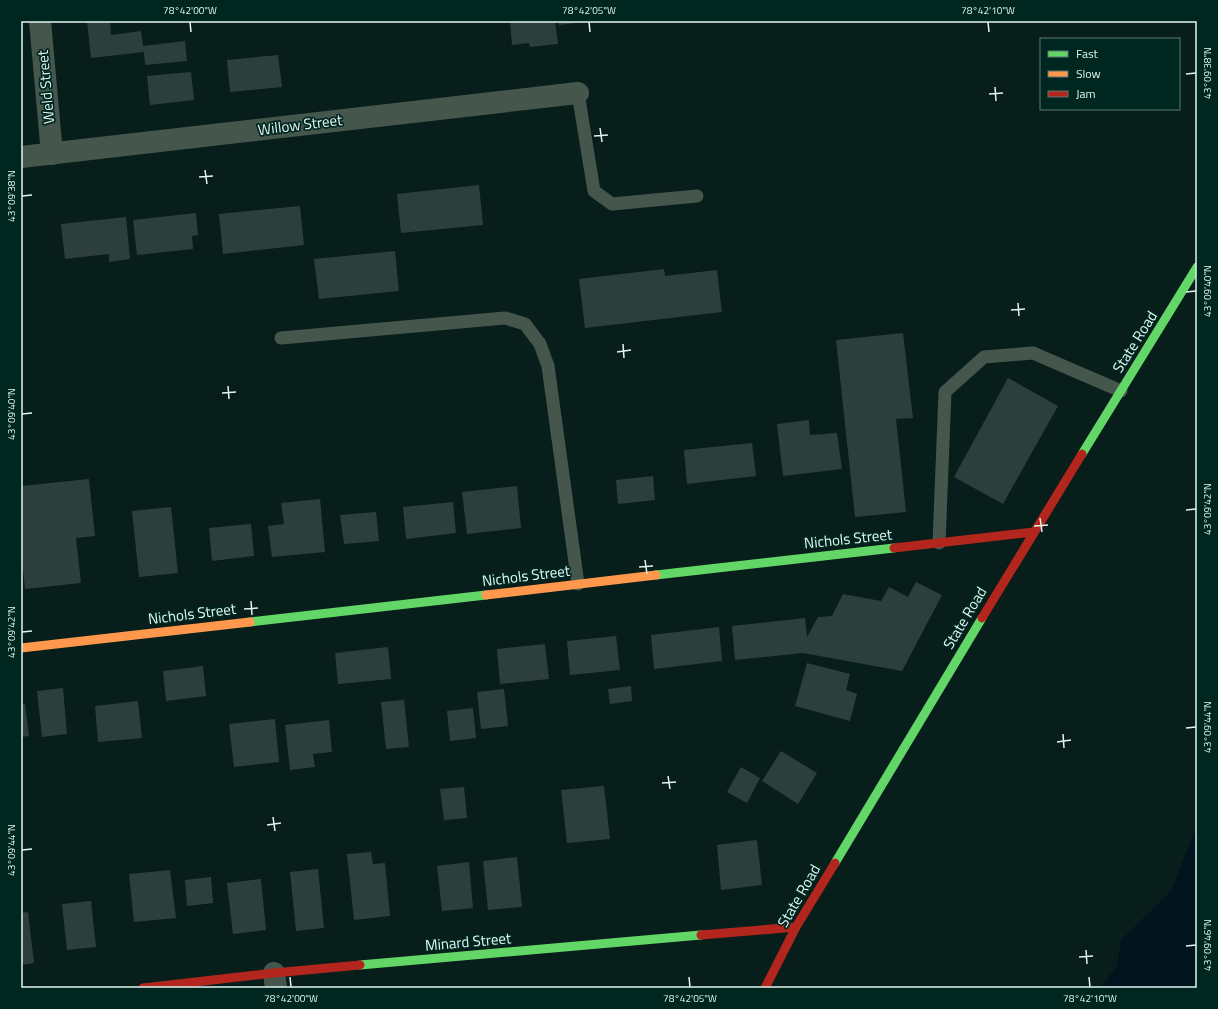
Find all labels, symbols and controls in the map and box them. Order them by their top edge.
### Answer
text: 78°42'00"W [163,3,217,18]
text: 78°42'05"W [562,3,616,18]
text: 78°42'10"W [961,3,1015,18]
legend [1040,38,1180,110]
text: Fast [1076,44,1099,63]
text: 43°09'38"N [1200,47,1215,99]
street label: Weld Street [31,48,60,125]
text: Slow [1076,64,1101,83]
text: Jam [1076,84,1096,103]
street label: Willow Street [256,108,344,141]
text: 43°09'38"N [4,170,19,222]
text: 43°09'40"N [1200,265,1215,317]
street label: State Road [1106,306,1163,377]
text: 43°09'40"N [4,388,19,440]
text: 43°09'42"N [1200,483,1215,535]
street label: Nichols Street [803,522,894,555]
street label: Nichols Street [481,559,572,592]
street label: State Road [937,582,992,653]
street label: Nichols Street [147,597,238,630]
text: 43°09'42"N [4,606,19,658]
text: 43°09'44"N [1200,701,1215,753]
text: 43°09'44"N [4,824,19,876]
street label: State Road [771,860,826,932]
text: 43°09'46"N [1200,919,1215,971]
street label: Minard Street [424,926,513,957]
text: 78°42'00"W [264,991,318,1006]
text: 78°42'05"W [663,991,717,1006]
text: 78°42'10"W [1063,991,1117,1006]

